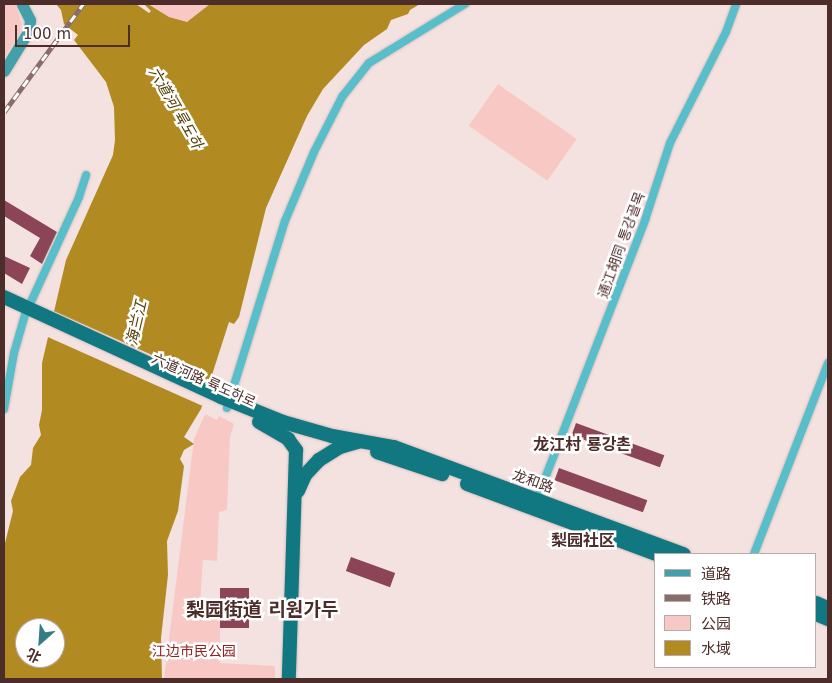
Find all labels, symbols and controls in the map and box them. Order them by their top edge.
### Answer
scale bar [18,15,132,47]
text: 100 m [23,25,71,43]
water label: 六道河 륙도하 [144,64,206,152]
street label: 通江胡同 통강골목 [594,190,648,300]
water label: 海兰江 [123,299,151,347]
street label: 六道河路 륙도하로 [149,350,259,410]
district label: 龙江村 룡강촌 [533,435,631,455]
street label: 龙和路 [510,466,556,496]
district label: 梨园社区 [551,531,615,551]
legend [654,553,817,668]
text: 道路 [701,565,731,583]
text: 铁路 [701,590,731,608]
district label: 梨园街道 리원가두 [186,599,338,621]
text: 公园 [701,615,731,633]
north arrow [15,618,65,668]
text: 水域 [701,640,731,658]
park label: 江边市民公园 [152,643,236,659]
text: 北 [24,645,44,666]

